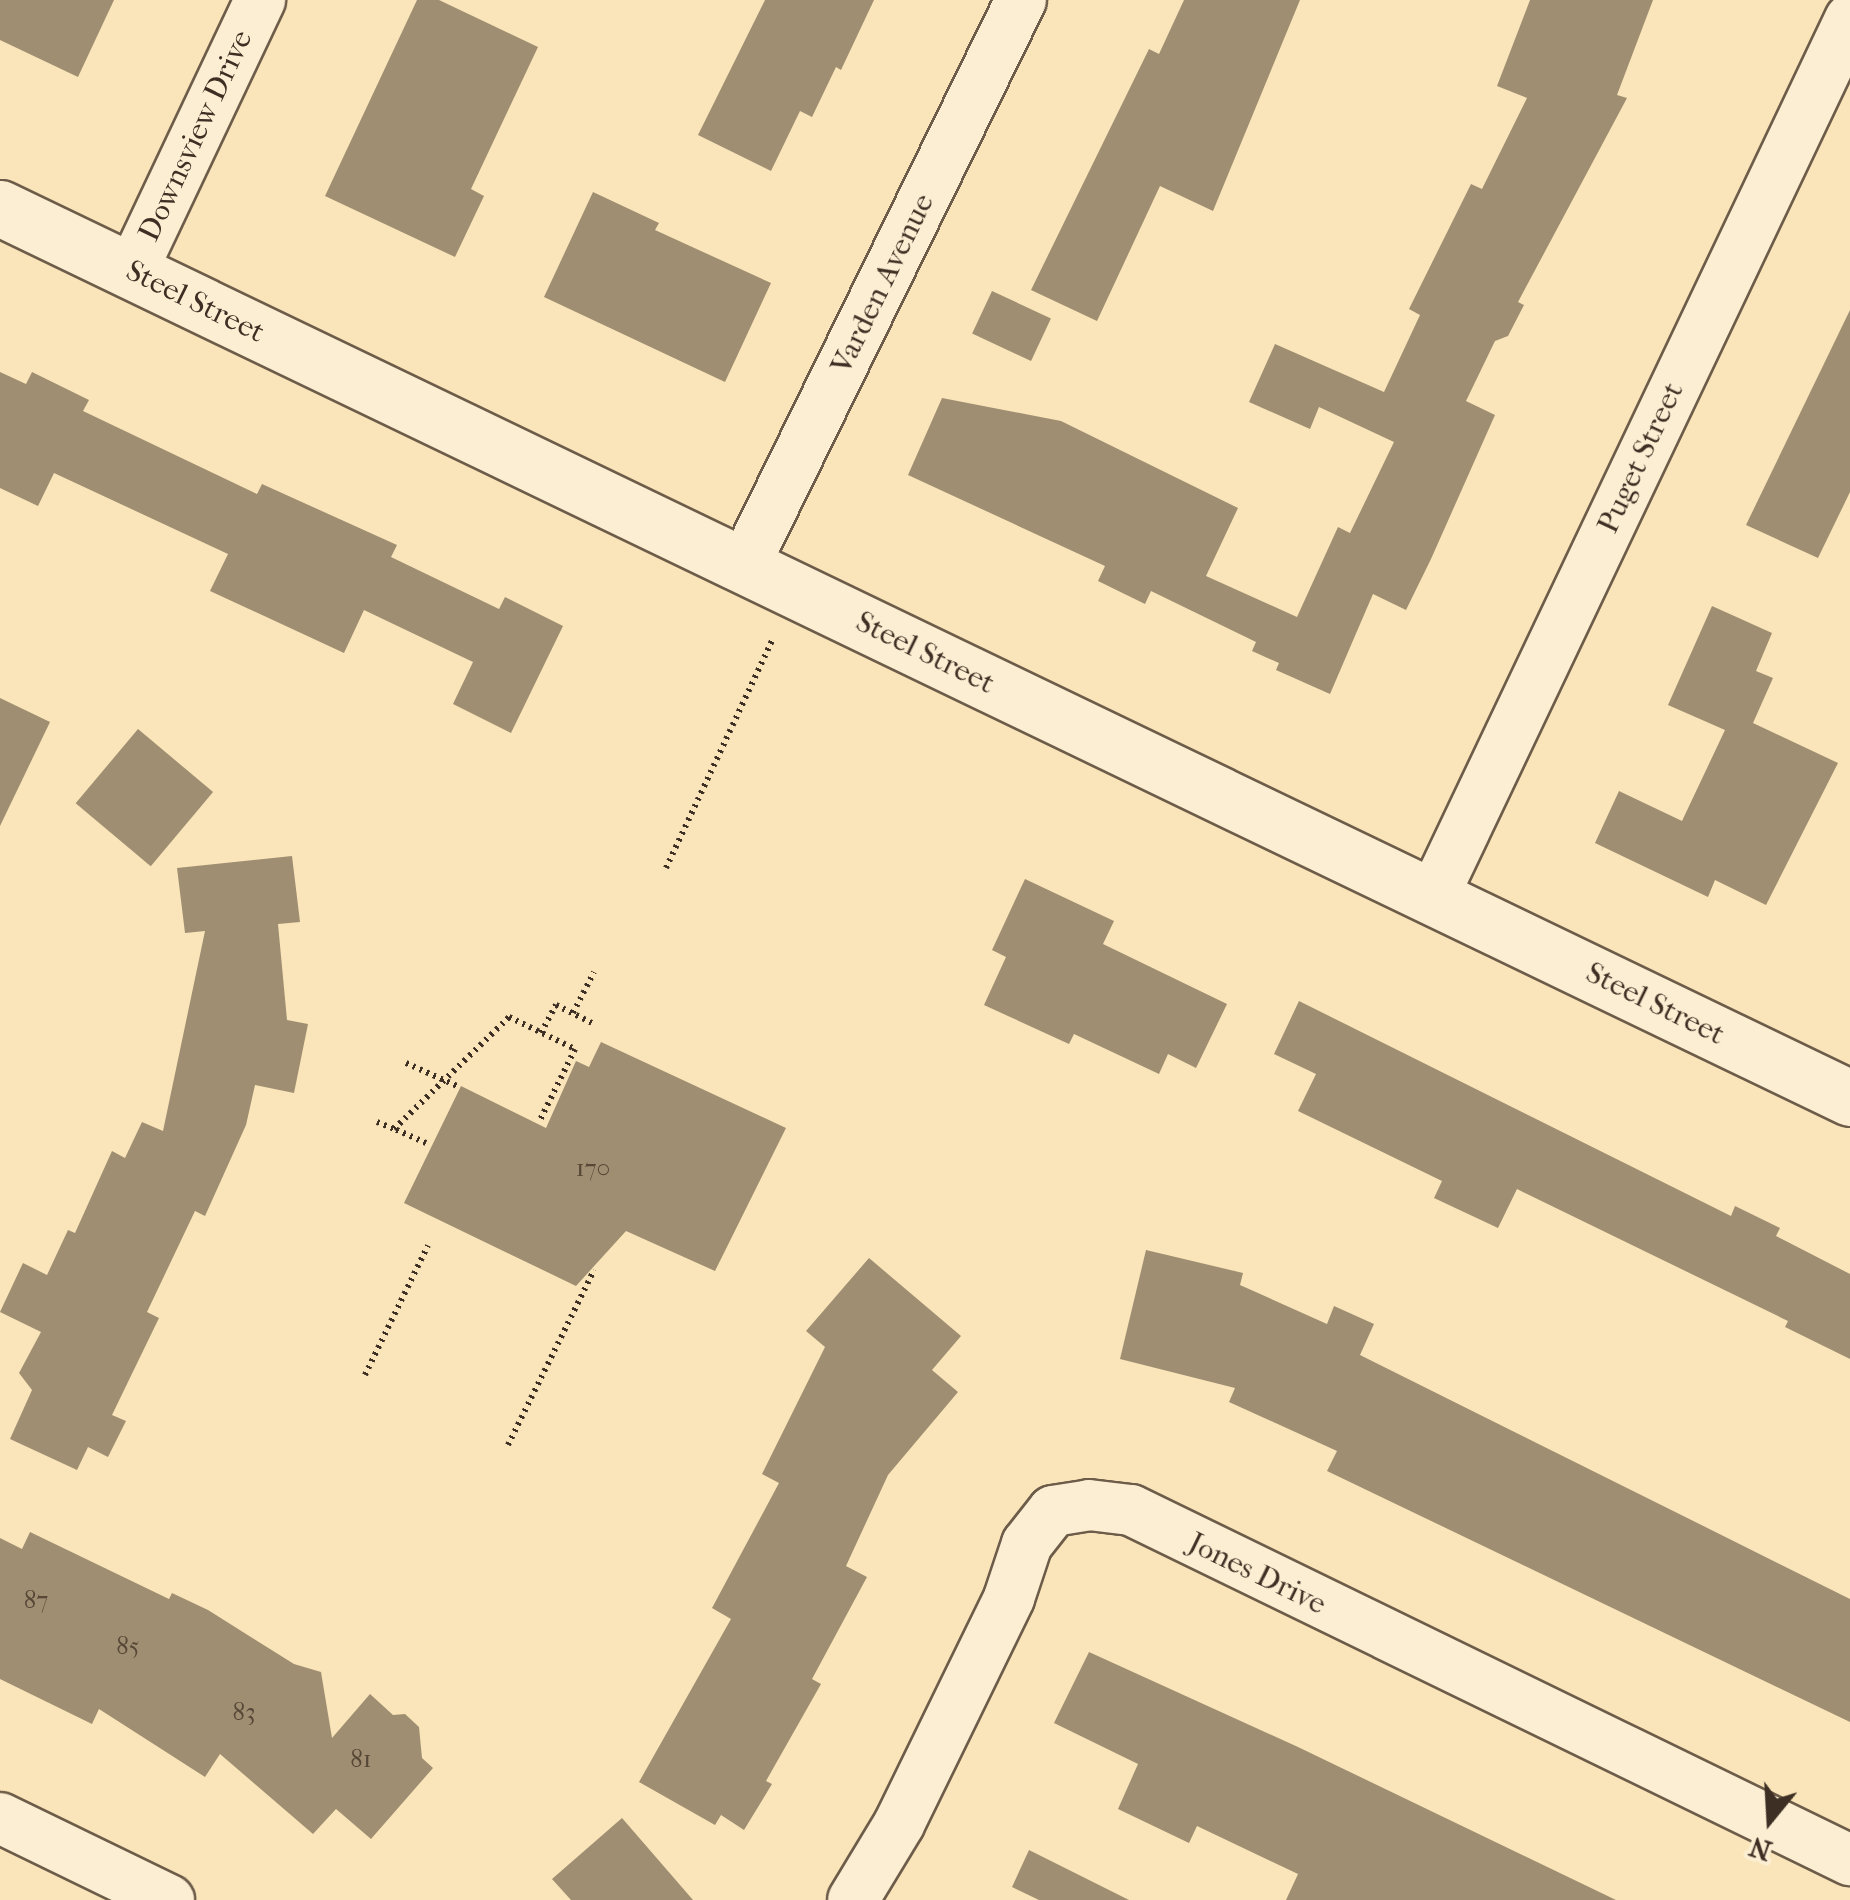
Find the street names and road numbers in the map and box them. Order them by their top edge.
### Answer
street label: Downsview Drive [131,25,261,247]
street label: Varden Avenue [824,188,942,380]
street label: Steel Street [120,253,270,351]
street label: Puget Street [1590,377,1692,539]
street label: Steel Street [850,604,1000,702]
street label: Steel Street [1580,955,1730,1053]
street label: Jones Drive [1182,1525,1332,1623]

